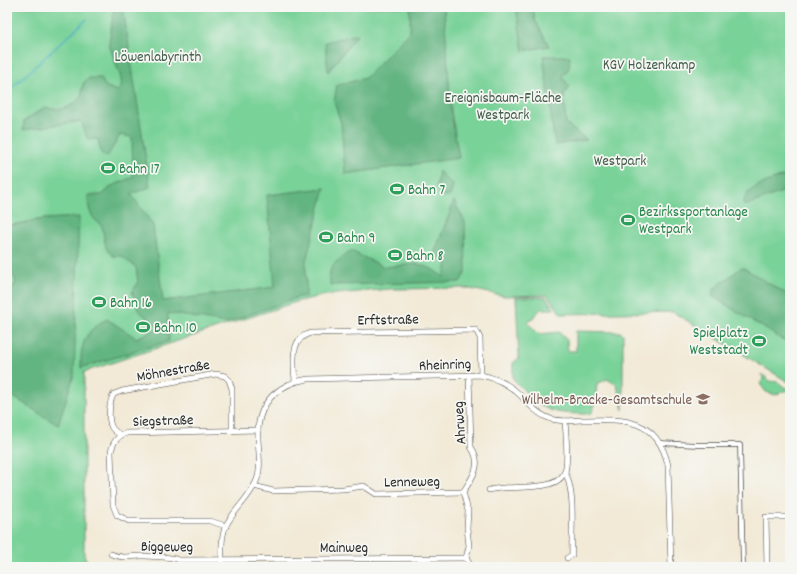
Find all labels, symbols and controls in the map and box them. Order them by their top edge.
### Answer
park label: Löwenlabyrinth [115,47,202,69]
park label: KGV Holzenkamp [603,55,695,77]
park label: Ereignisbaum-Fläche Westpark [445,88,562,127]
park label: Westpark [594,151,646,173]
place label: Bahn 17 [119,159,160,181]
sports icon: Bahn 17 [100,160,116,176]
place label: Bahn 7 [408,180,445,202]
sports icon: Bahn 7 [389,181,405,197]
place label: Bezirkssportanlage Westpark [639,202,748,241]
sports icon: Bezirkssportanlage Westpark [620,212,636,228]
place label: Bahn 9 [337,228,375,250]
sports icon: Bahn 9 [318,229,334,245]
place label: Bahn 8 [406,246,443,268]
sports icon: Bahn 8 [387,247,403,263]
place label: Bahn 16 [110,293,152,315]
sports icon: Bahn 16 [91,294,107,310]
street label: Erftstraße [357,309,419,333]
place label: Bahn 10 [154,318,197,340]
sports icon: Bahn 10 [135,319,151,335]
place label: Spielplatz Weststadt [689,323,748,362]
sports icon: Spielplatz Weststadt [751,333,767,349]
street label: Rheinring [419,354,472,378]
street label: Möhnestraße [135,355,212,389]
place label: Wilhelm-Bracke-Gesamtschule [522,390,692,412]
school or university icon: Wilhelm-Bracke-Gesamtschule [695,391,711,407]
street label: Ahrweg [449,400,473,445]
street label: Siegstraße [132,410,194,434]
street label: Lenneweg [384,472,440,494]
street label: Biggeweg [141,537,193,559]
street label: Mainweg [320,538,368,560]

